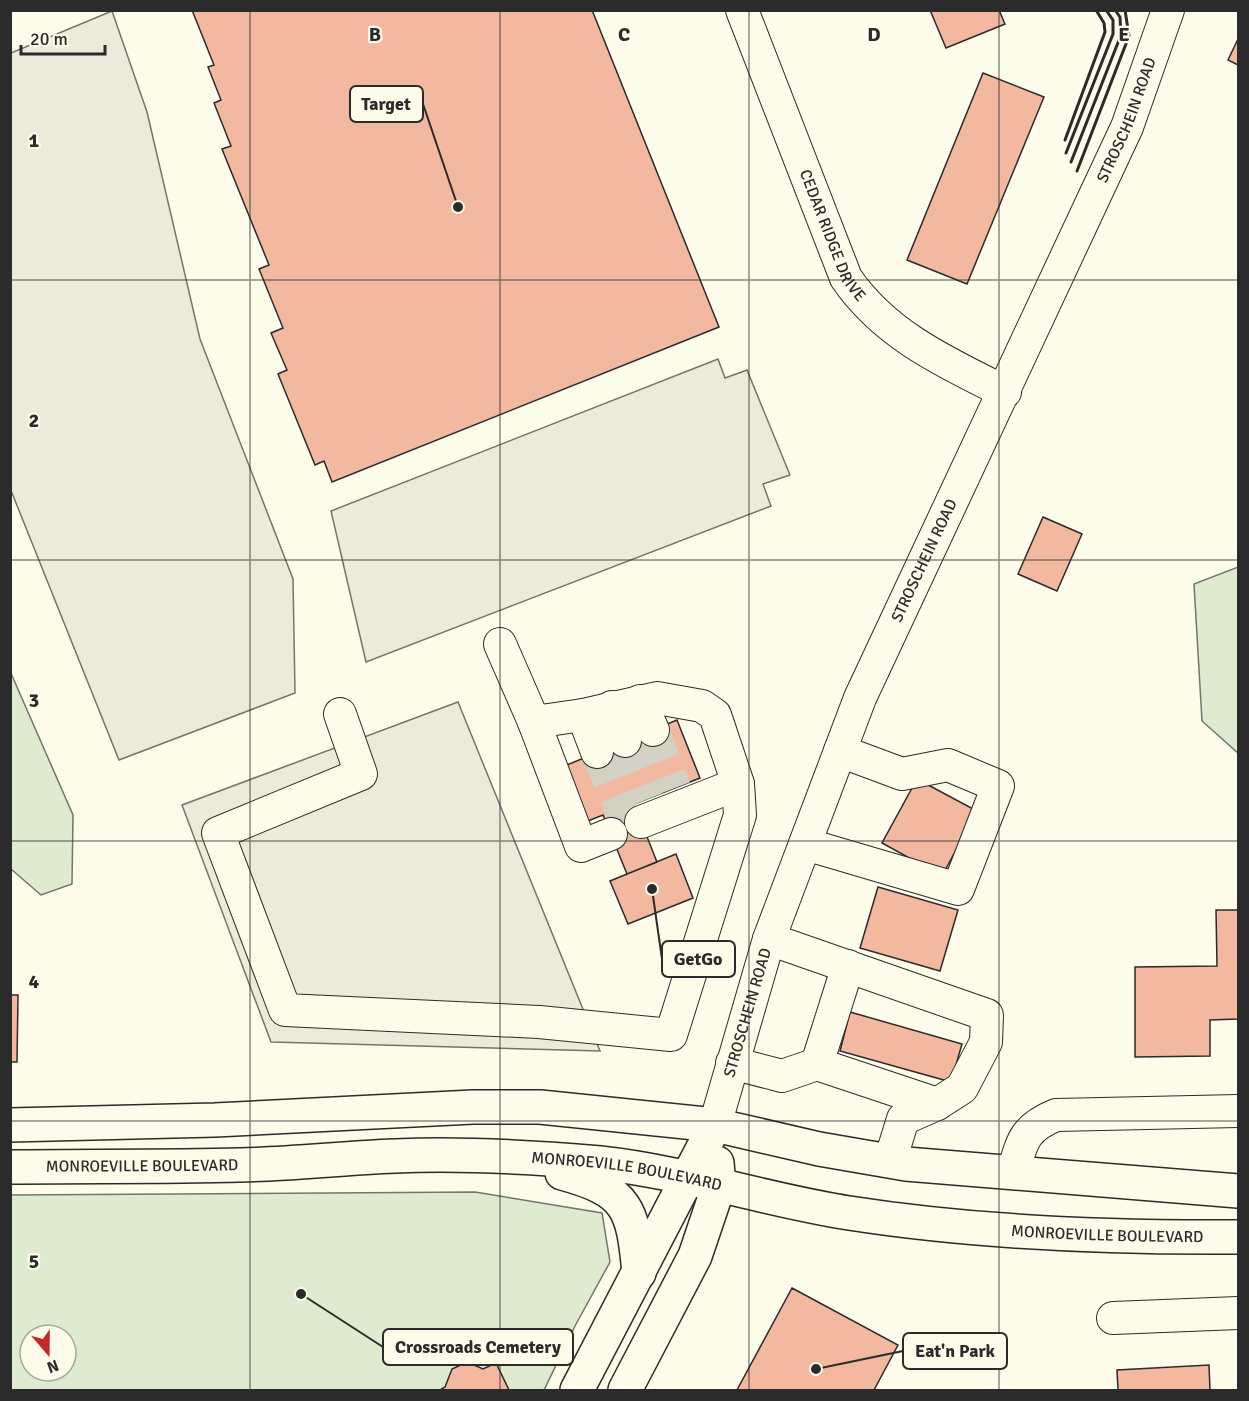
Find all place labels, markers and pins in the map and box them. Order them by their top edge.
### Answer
callout: Target [350,86,423,122]
callout: GetGo [662,941,735,977]
callout: Crossroads Cemetery [383,1329,573,1365]
callout: Eat'n Park [903,1333,1007,1369]

